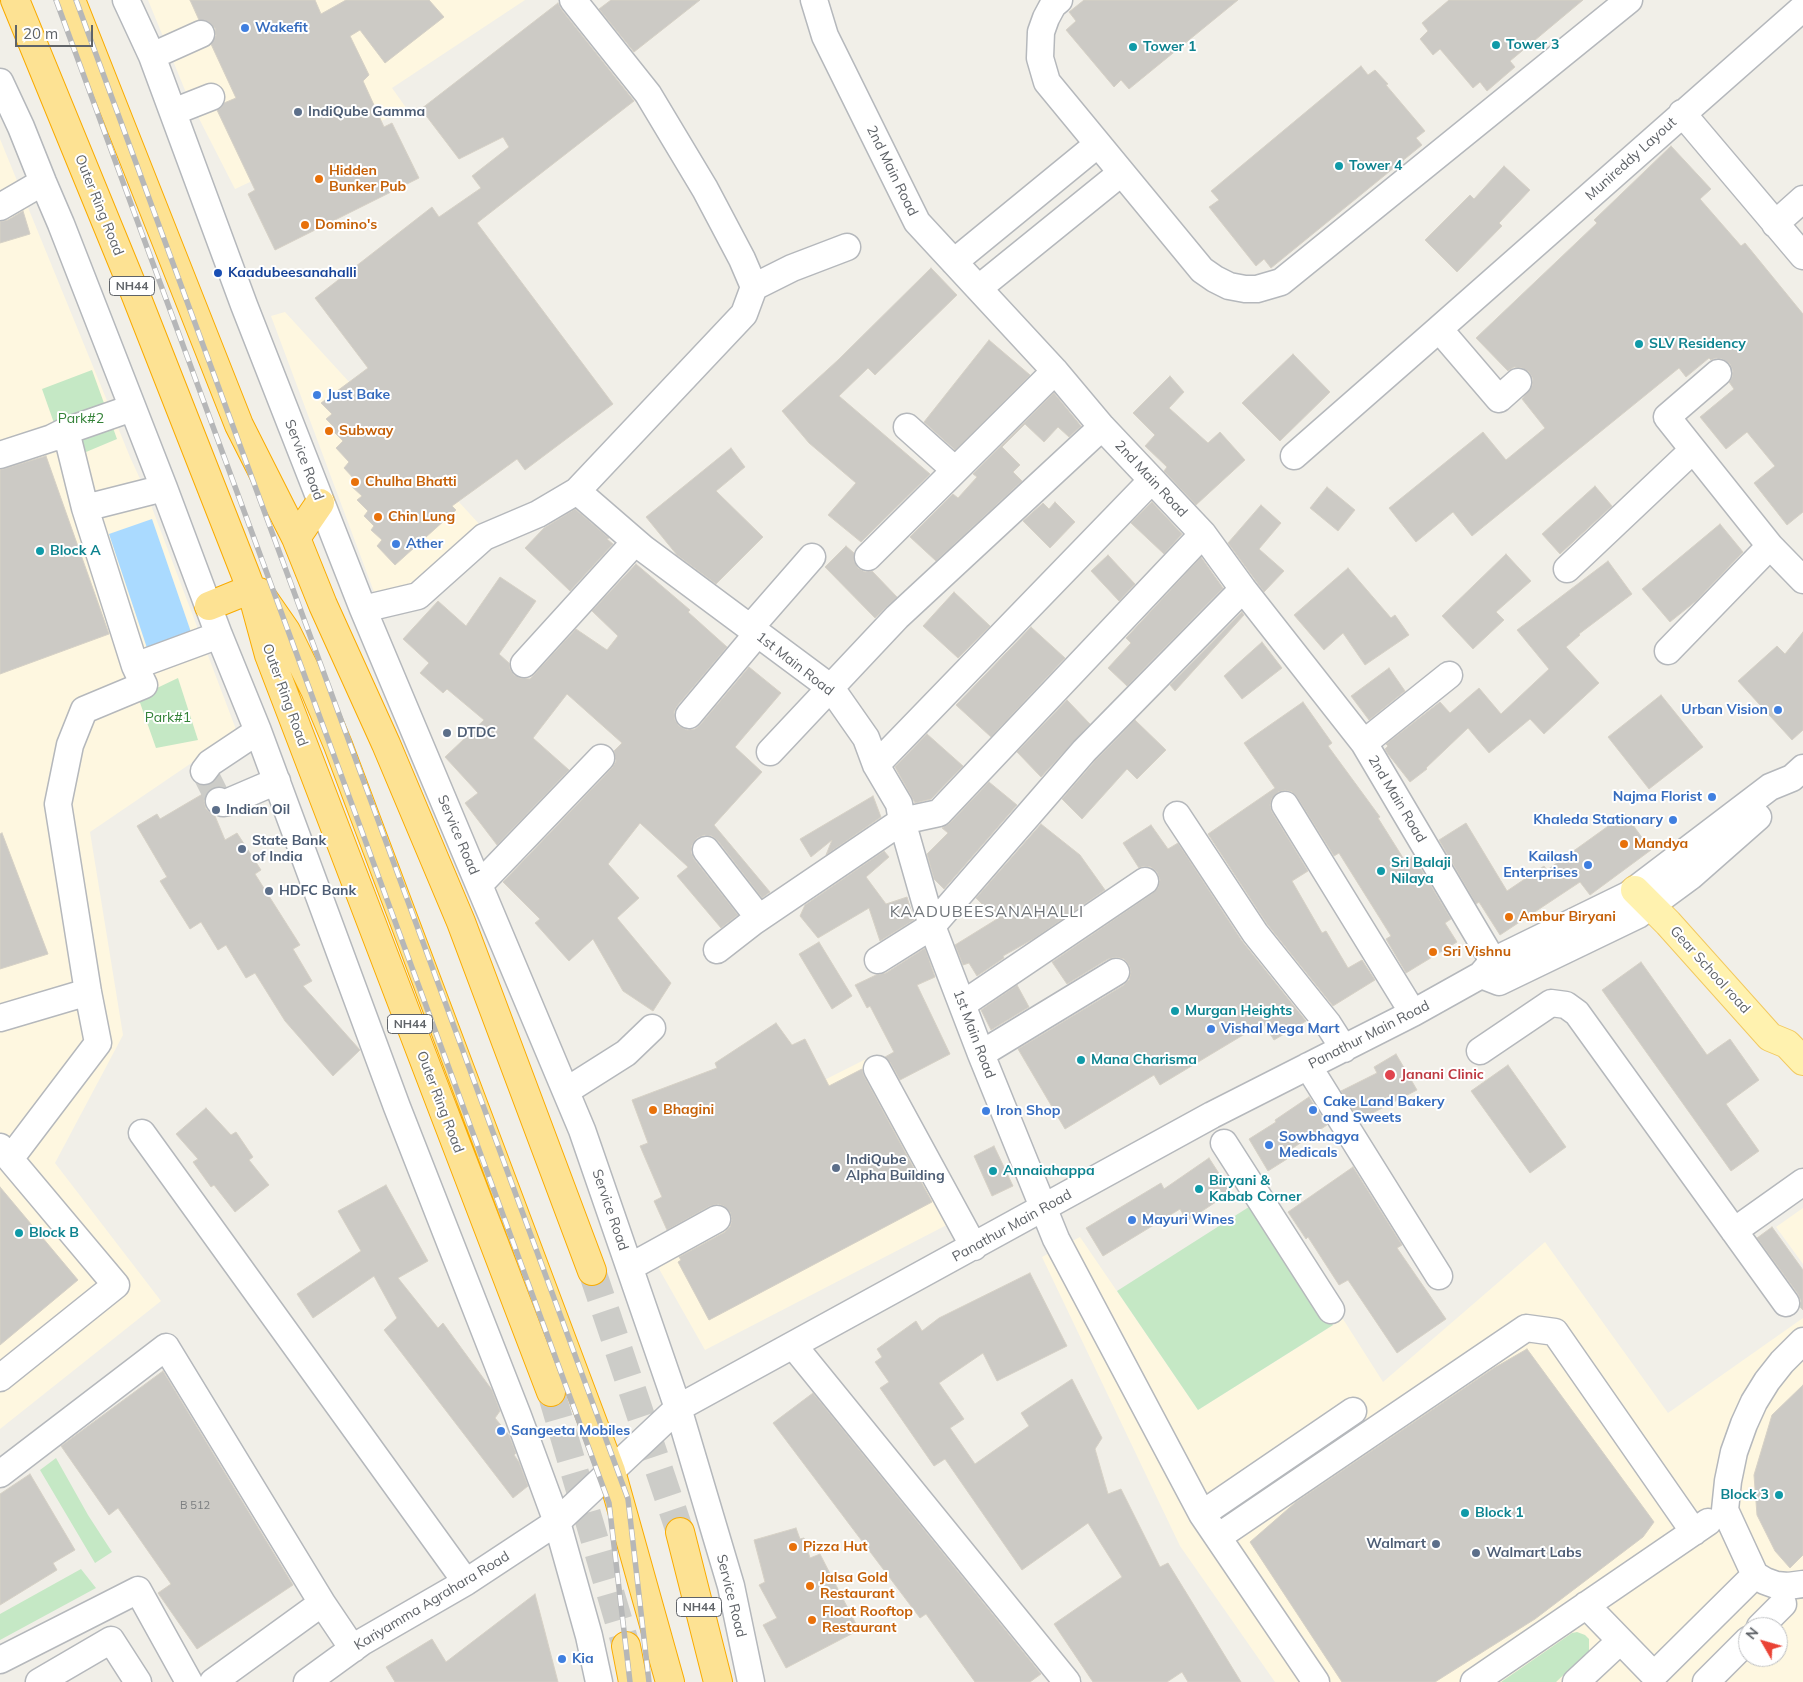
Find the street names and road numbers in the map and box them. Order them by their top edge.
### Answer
street label: Munireddy Layout [1582,114,1680,204]
street label: 2nd Main Road [863,123,921,219]
street label: Outer Ring Road [71,152,127,258]
road number: NH44 [110,276,154,296]
street label: Service Road [281,417,327,503]
street label: 2nd Main Road [1111,437,1191,521]
street label: 1st Main Road [753,629,837,699]
street label: Outer Ring Road [259,642,311,748]
street label: 2nd Main Road [1364,752,1430,846]
street label: Service Road [434,793,482,877]
street label: Gear School road [1666,923,1754,1017]
street label: 1st Main Road [949,987,999,1081]
street label: Panathur Main Road [1306,997,1432,1073]
road number: NH44 [388,1014,432,1034]
street label: Outer Ring Road [413,1049,467,1155]
street label: Service Road [588,1167,632,1253]
street label: Panathur Main Road [949,1186,1075,1266]
street label: Kariyamma Agrahara Road [351,1548,513,1654]
street label: Service Road [713,1553,749,1639]
road number: NH44 [676,1598,722,1616]

